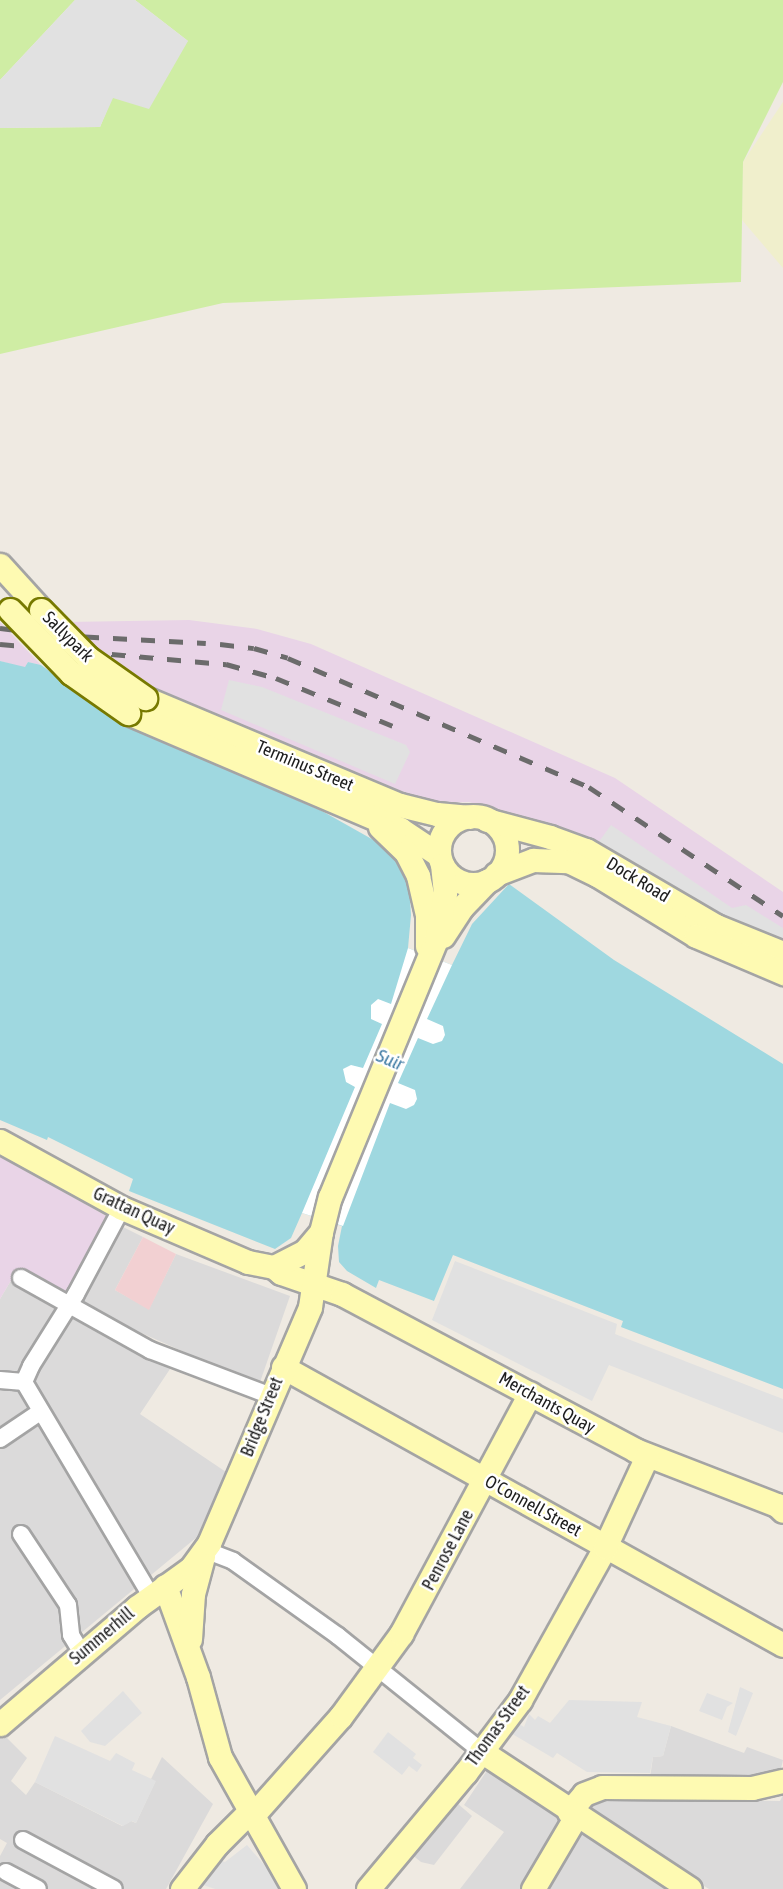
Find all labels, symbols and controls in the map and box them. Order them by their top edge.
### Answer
street label: Sallypark [38,607,98,667]
street label: Terminus Street [253,736,357,796]
street label: Dock Road [602,853,674,907]
water label: Suir [373,1044,407,1076]
street label: Grattan Quay [90,1183,178,1239]
street label: Merchants Quay [495,1368,599,1438]
street label: Bridge Street [236,1374,288,1460]
street label: O'Connell Street [481,1471,585,1541]
street label: Penrose Lane [418,1506,478,1594]
street label: Summerhill [65,1603,139,1669]
street label: Thomas Street [462,1681,534,1771]

